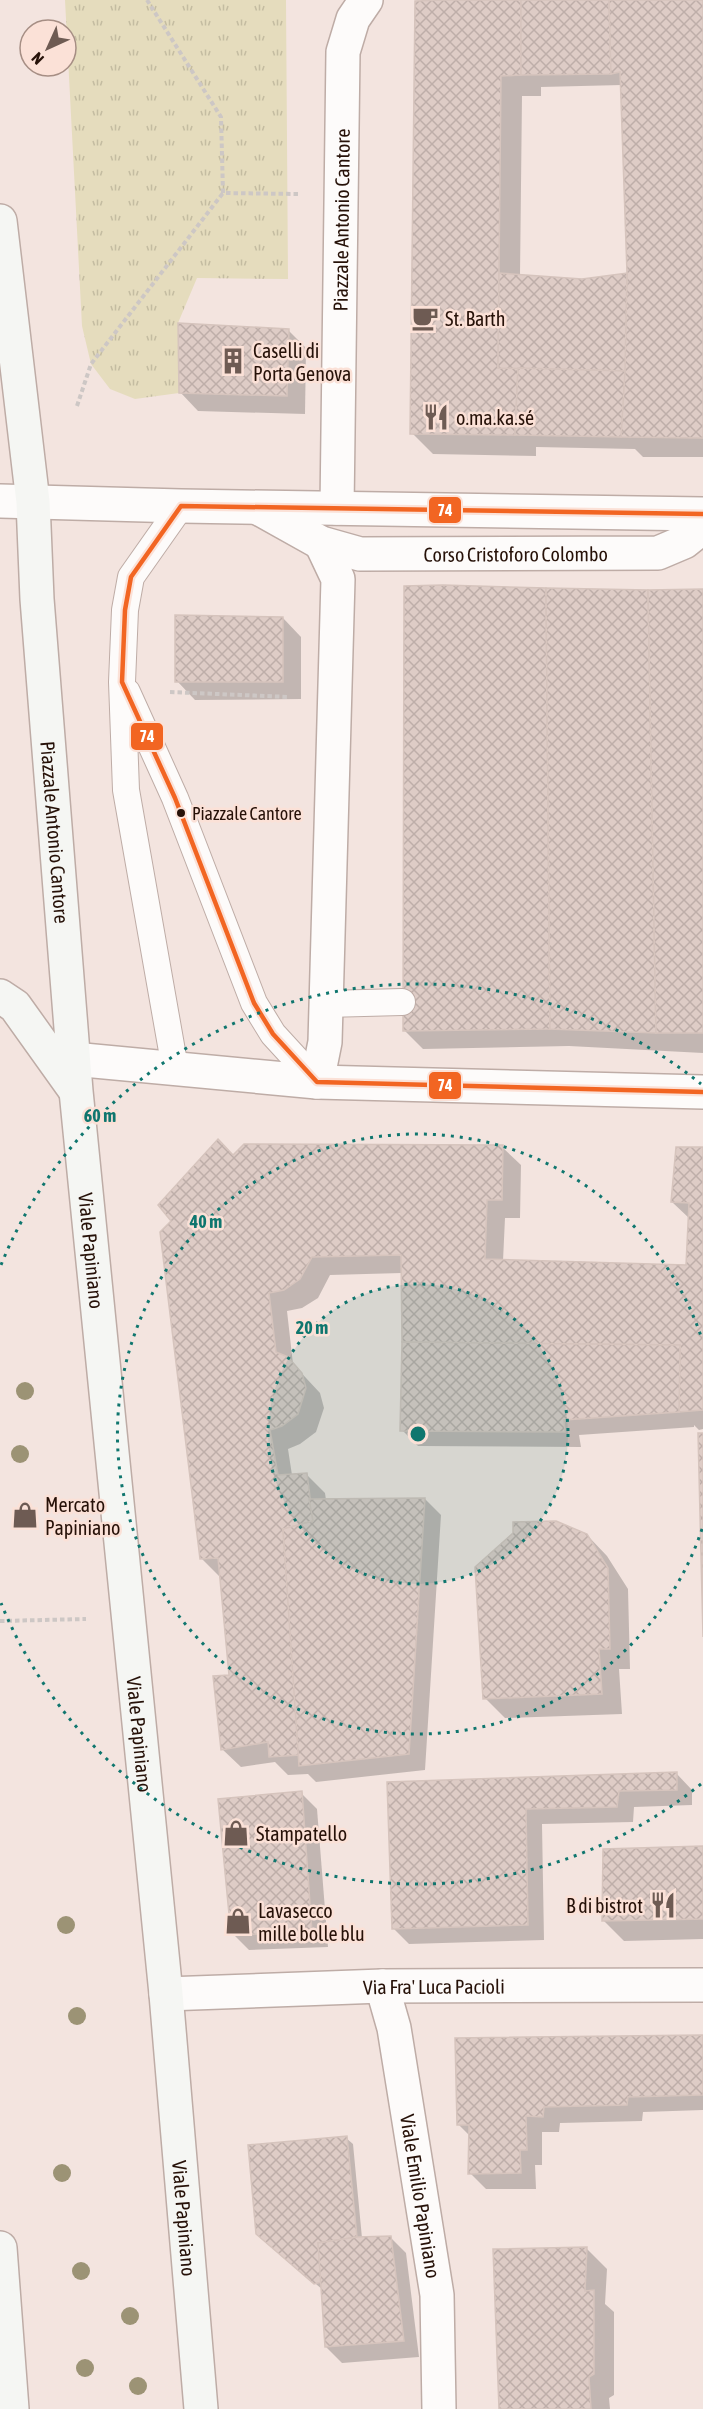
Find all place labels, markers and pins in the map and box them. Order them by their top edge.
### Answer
cafe icon: St. Barth [410,303,440,333]
place label: St. Barth [445,307,505,330]
place label: Caselli di Porta Genova [253,339,351,385]
building icon: Caselli di Porta Genova [218,346,248,376]
restaurant icon: o.ma.ka.sé [421,402,451,432]
place label: o.ma.ka.sé [456,406,534,429]
place label: Piazzale Cantore [192,803,302,824]
marker: Piazzale Cantore [175,807,187,819]
centre of rings [408,1424,428,1444]
place label: Mercato Papiniano [45,1493,120,1539]
shop icon: Mercato Papiniano [10,1500,40,1530]
shop icon: Stampatello [221,1818,251,1848]
place label: Stampatello [256,1822,347,1845]
restaurant icon: B di bistrot [648,1890,678,1920]
place label: B di bistrot [566,1894,643,1917]
place label: Lavasecco mille bolle blu [258,1899,365,1945]
shop icon: Lavasecco mille bolle blu [223,1906,253,1936]

